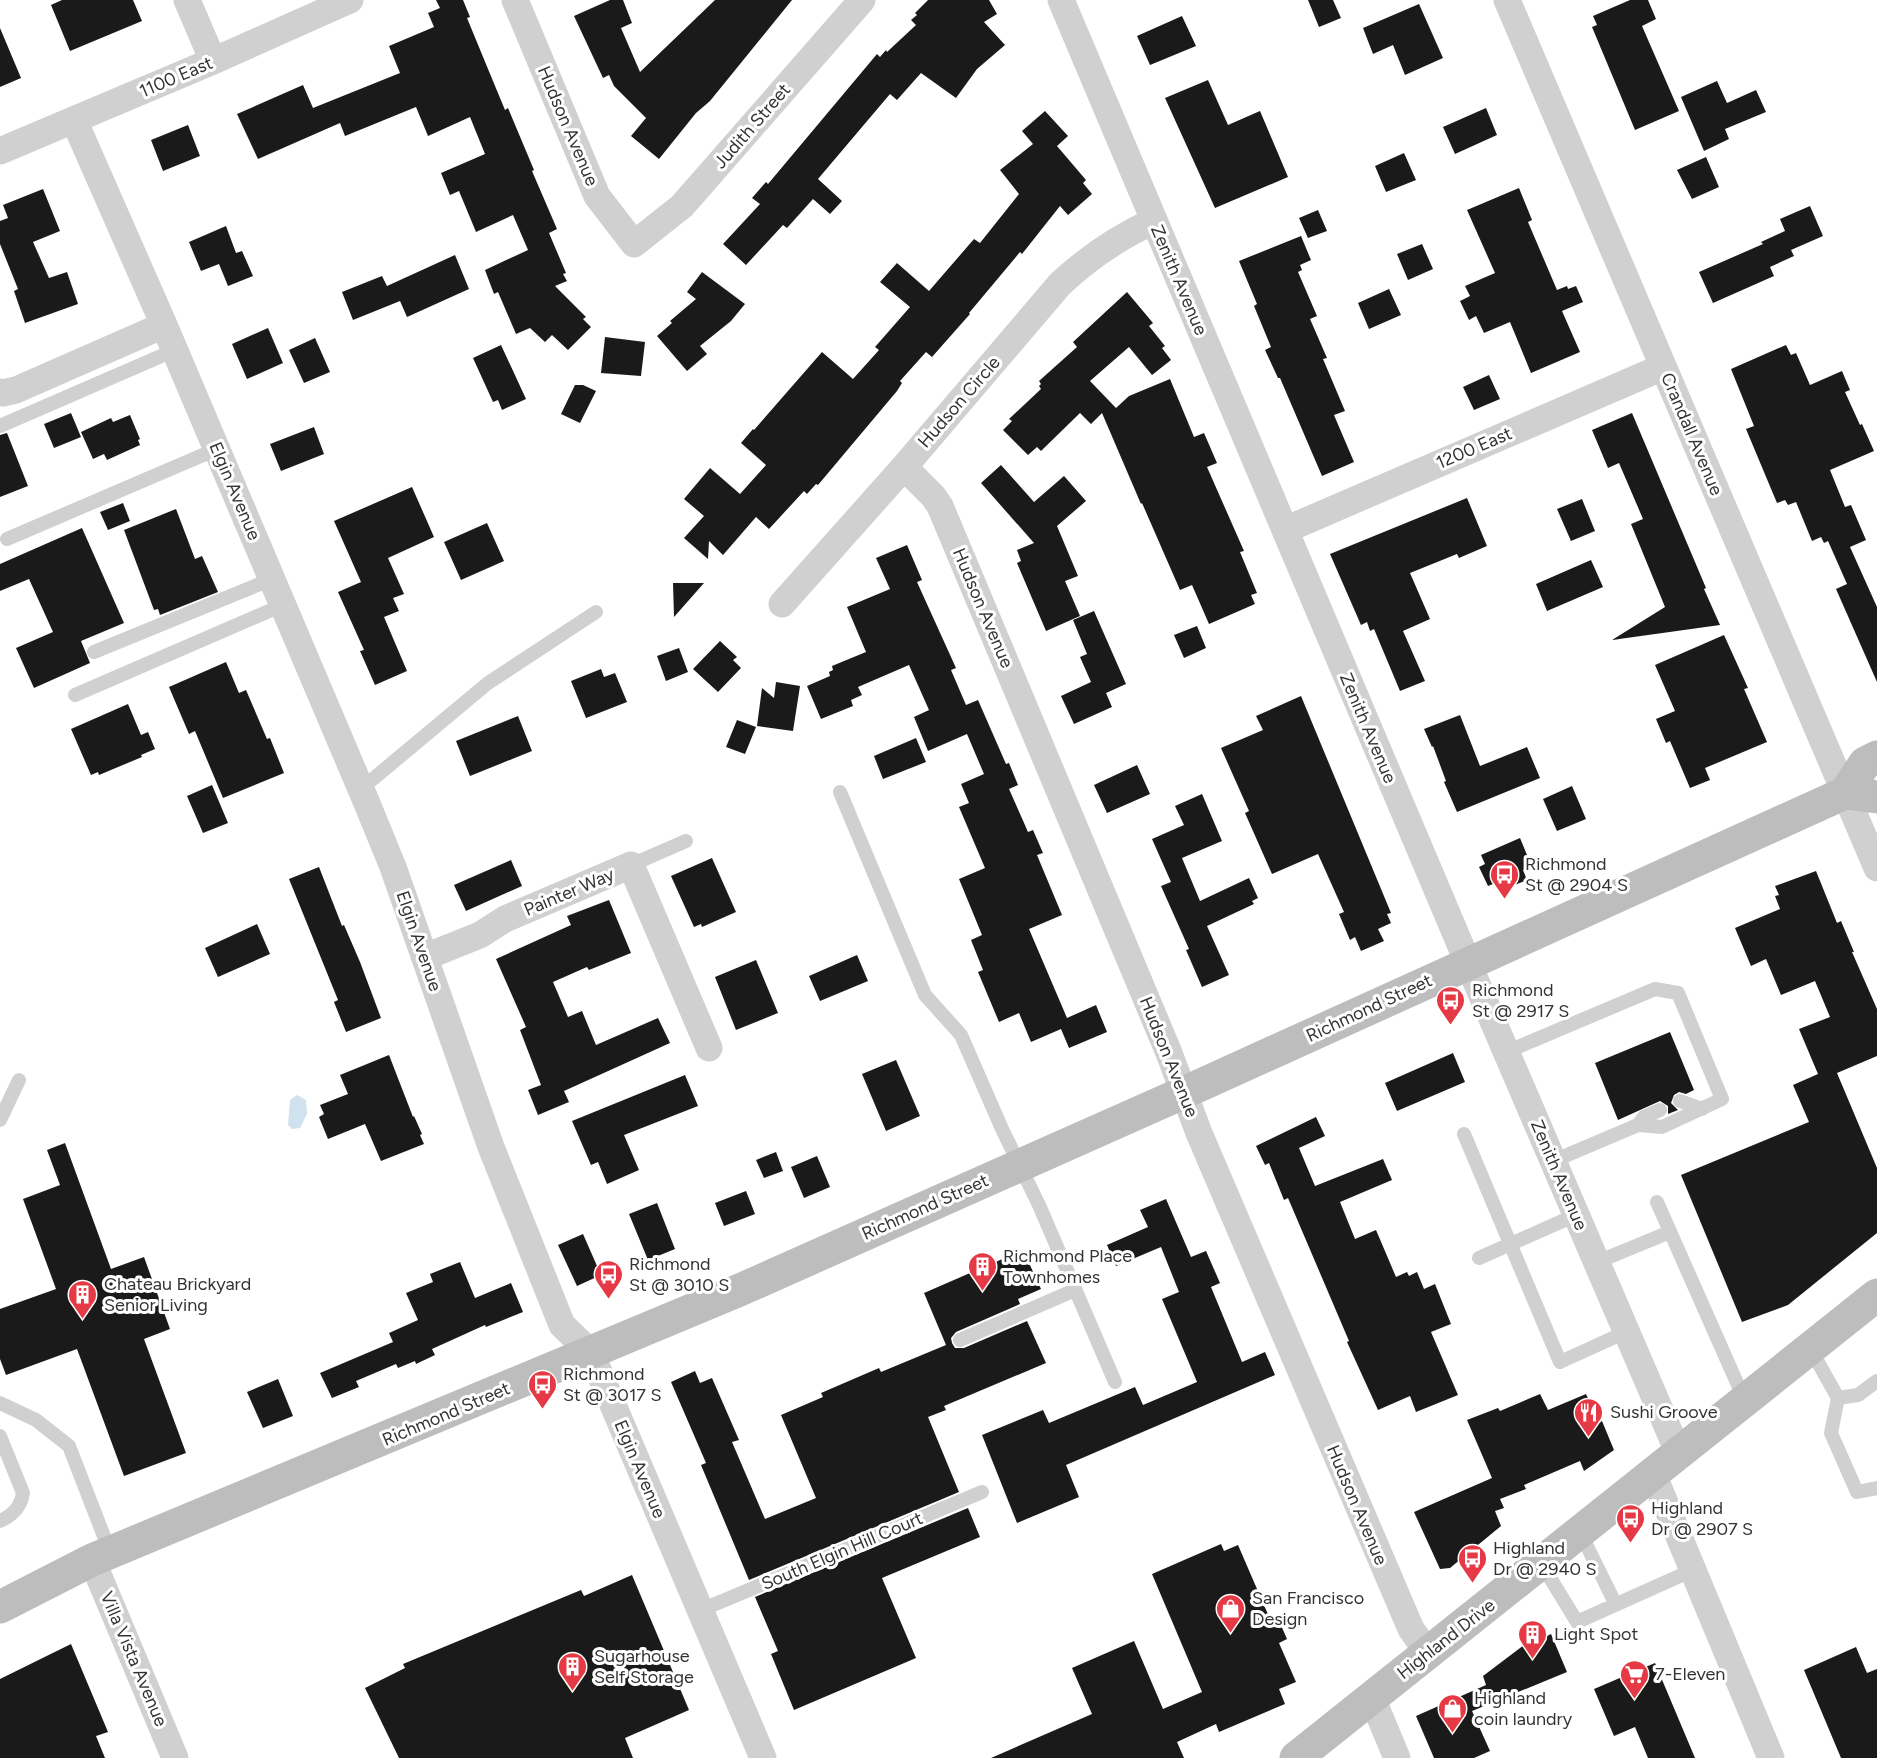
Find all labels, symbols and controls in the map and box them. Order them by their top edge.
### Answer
street label: 1100 East [136,52,216,102]
street label: Hudson Avenue [533,63,603,189]
street label: Judith Street [709,79,795,173]
street label: Zenith Avenue [1146,222,1212,339]
street label: Hudson Circle [913,352,1005,452]
street label: Crandall Avenue [1656,369,1728,499]
street label: 1200 East [1433,422,1515,474]
street label: Elgin Avenue [204,439,266,544]
street label: Hudson Avenue [948,545,1018,671]
street label: Zenith Avenue [1335,670,1401,787]
place label: Richmond St @ 2904 S [1525,853,1628,896]
bus stop icon: Richmond St @ 2904 S [1488,858,1520,900]
street label: Painter Way [521,863,618,921]
street label: Elgin Avenue [392,888,447,994]
street label: Richmond Street [1303,969,1436,1047]
place label: Richmond St @ 2917 S [1472,979,1569,1022]
bus stop icon: Richmond St @ 2917 S [1435,984,1467,1026]
street label: Hudson Avenue [1135,993,1203,1121]
street label: Zenith Avenue [1526,1117,1592,1234]
street label: Richmond Street [858,1169,992,1245]
place label: Richmond Place Townhomes [1003,1245,1132,1288]
building icon: Richmond Place Townhomes [966,1250,998,1292]
place label: Richmond St @ 3010 S [629,1253,729,1296]
bus stop icon: Richmond St @ 3010 S [592,1258,624,1300]
place label: Chateau Brickyard Senior Living [104,1273,251,1316]
building icon: Chateau Brickyard Senior Living [67,1278,99,1320]
place label: Richmond St @ 3017 S [563,1363,661,1406]
bus stop icon: Richmond St @ 3017 S [526,1368,558,1410]
street label: Richmond Street [379,1377,513,1451]
restaurant icon: Sushi Groove [1573,1396,1605,1438]
place label: Sushi Groove [1610,1401,1718,1423]
street label: Elgin Avenue [609,1417,671,1522]
street label: Hudson Avenue [1322,1442,1392,1568]
place label: Highland Dr @ 2907 S [1651,1497,1753,1540]
bus stop icon: Highland Dr @ 2907 S [1614,1502,1646,1544]
street label: South Elgin Hill Court [758,1507,926,1595]
place label: Highland Dr @ 2940 S [1493,1537,1597,1580]
bus stop icon: Highland Dr @ 2940 S [1456,1542,1488,1584]
place label: San Francisco Design [1252,1587,1364,1630]
street label: Villa Vista Avenue [96,1588,172,1730]
shop icon: San Francisco Design [1215,1592,1247,1634]
street label: Highland Drive [1393,1594,1499,1684]
building icon: Light Spot [1517,1618,1549,1660]
place label: Light Spot [1554,1623,1639,1645]
place label: Sugarhouse Self Storage [594,1645,694,1688]
building icon: Sugarhouse Self Storage [557,1650,589,1692]
supermarket icon: 7-Eleven [1618,1658,1650,1700]
place label: 7-Eleven [1655,1663,1725,1685]
place label: Highland coin laundry [1474,1687,1573,1730]
shop icon: Highland coin laundry [1437,1692,1469,1734]

